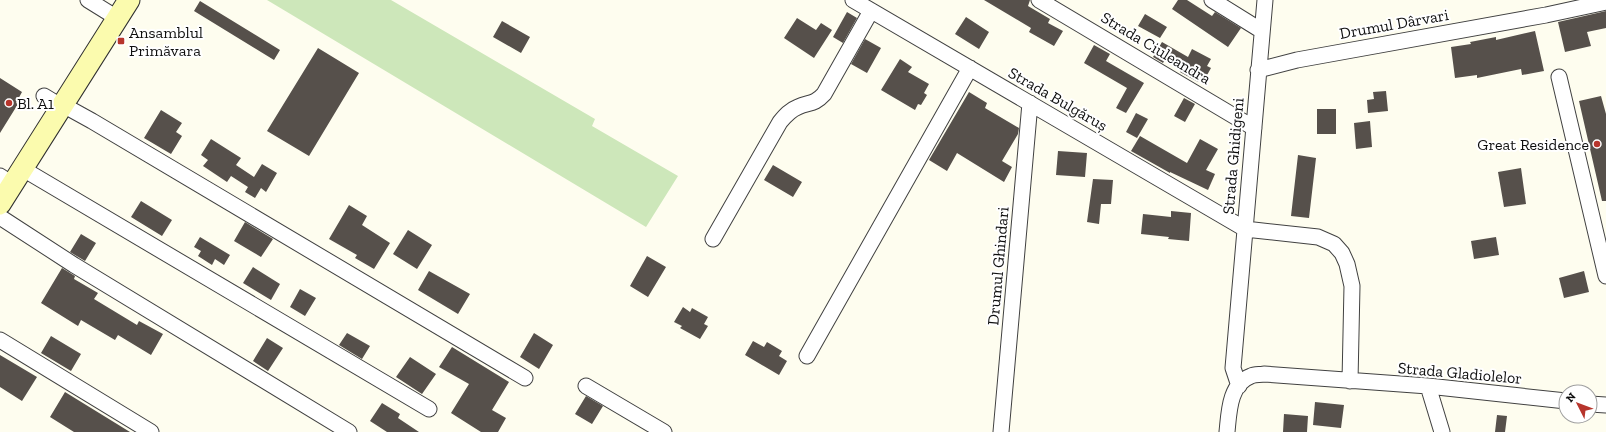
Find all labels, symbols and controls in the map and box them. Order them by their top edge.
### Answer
street label: Drumul Dârvari [1338,5,1451,43]
street label: Strada Ciuleandra [1098,8,1215,88]
place label: Ansamblul Primăvara [129,23,203,60]
marker: Ansamblul Primăvara [116,36,126,46]
street label: Strada Bulgăruș [1005,63,1111,135]
place label: Bl. A1 [17,94,54,113]
street label: Strada Ghidigeni [1218,97,1248,215]
marker: Bl. A1 [4,98,14,108]
place label: Great Residence [1477,135,1589,154]
marker: Great Residence [1592,139,1602,149]
street label: Drumul Ghindari [983,205,1013,326]
street label: Strada Gladiolelor [1397,358,1523,388]
north arrow [1558,384,1598,424]
text: N [1563,390,1579,405]

